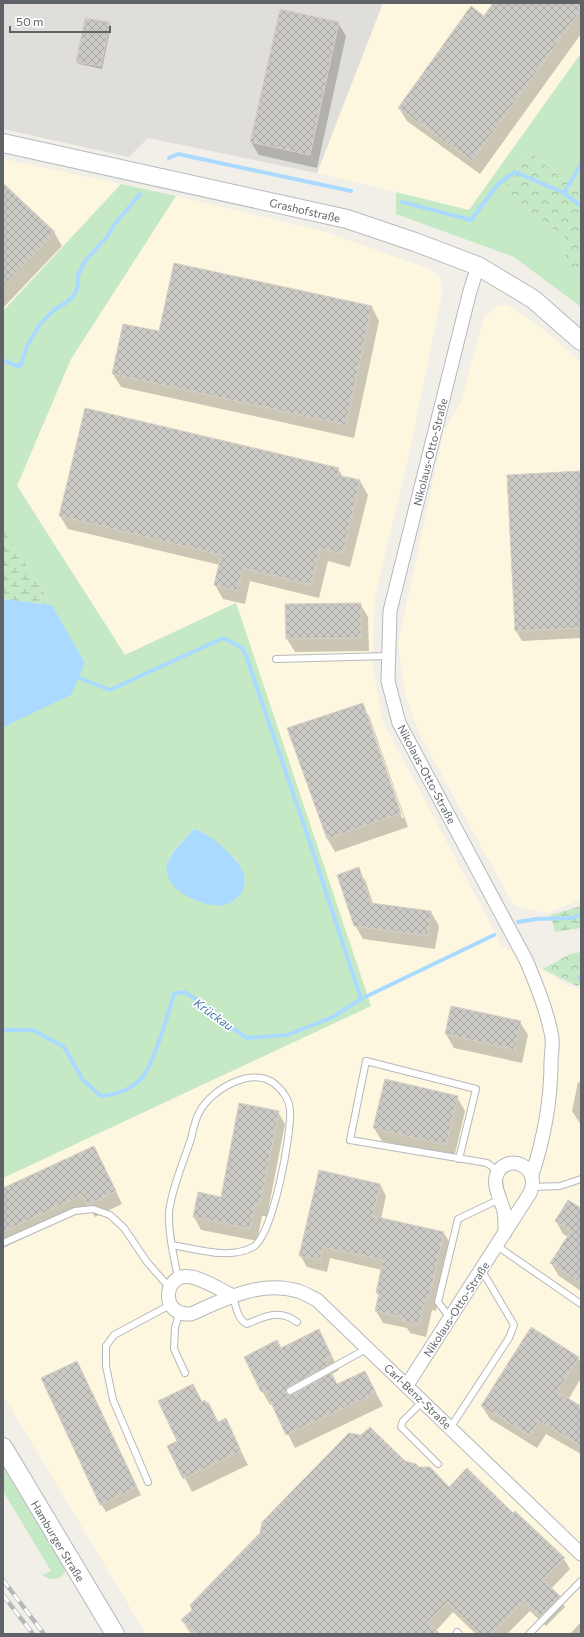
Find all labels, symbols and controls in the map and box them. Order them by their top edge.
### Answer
scale bar [10,8,110,34]
text: 50 m [16,14,44,28]
street label: Grashofstraße [268,196,342,224]
street label: Nikolaus-Otto-Straße [410,397,450,507]
street label: Nikolaus-Otto-Straße [395,722,459,826]
water label: Krückau [192,995,237,1033]
street label: Nikolaus-Otto-Straße [421,1259,492,1359]
street label: Carl-Benz-Straße [382,1361,454,1431]
street label: Hamburger Straße [29,1498,87,1584]

